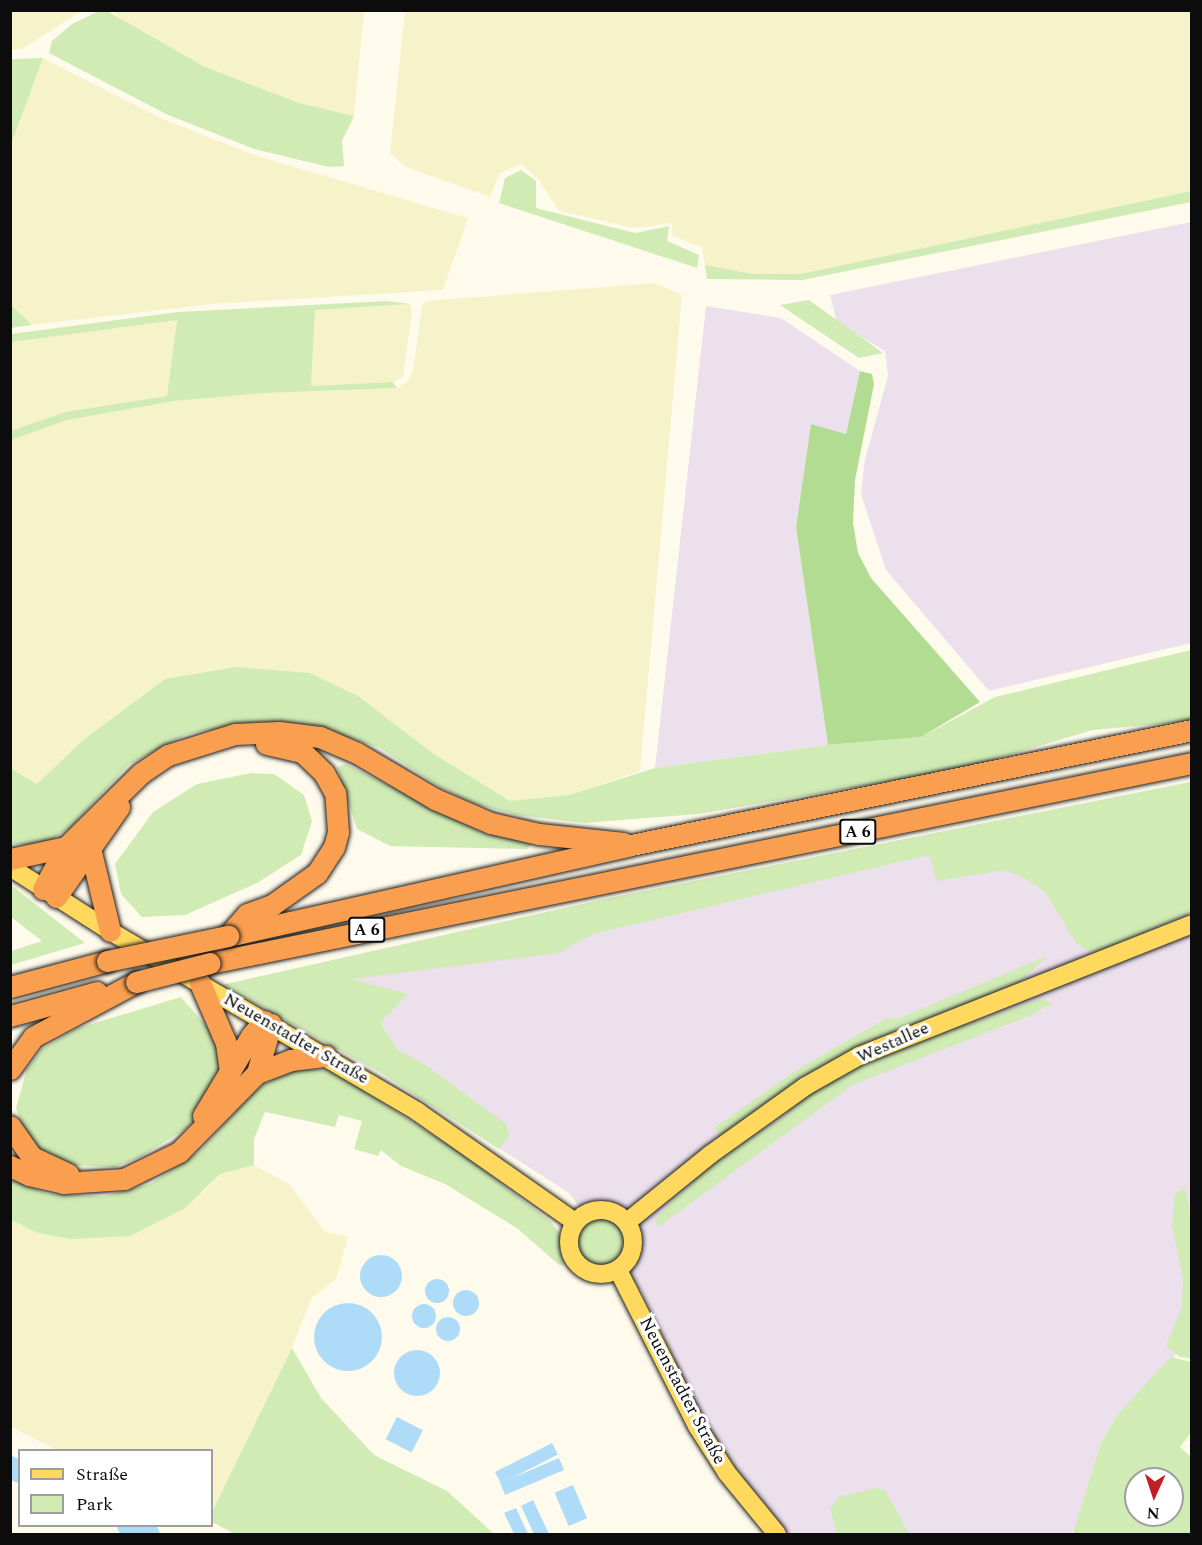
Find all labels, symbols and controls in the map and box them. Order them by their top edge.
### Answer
road number: A 6 [838,819,878,845]
road number: A 6 [348,917,386,943]
street label: Neuenstadter Straße [220,989,372,1089]
street label: Westallee [854,1018,932,1068]
street label: Neuenstadter Straße [634,1314,730,1468]
legend [18,1449,213,1527]
text: Straße [76,1461,128,1488]
north arrow [1124,1467,1184,1527]
text: Park [76,1491,113,1518]
text: N [1146,1501,1160,1525]

